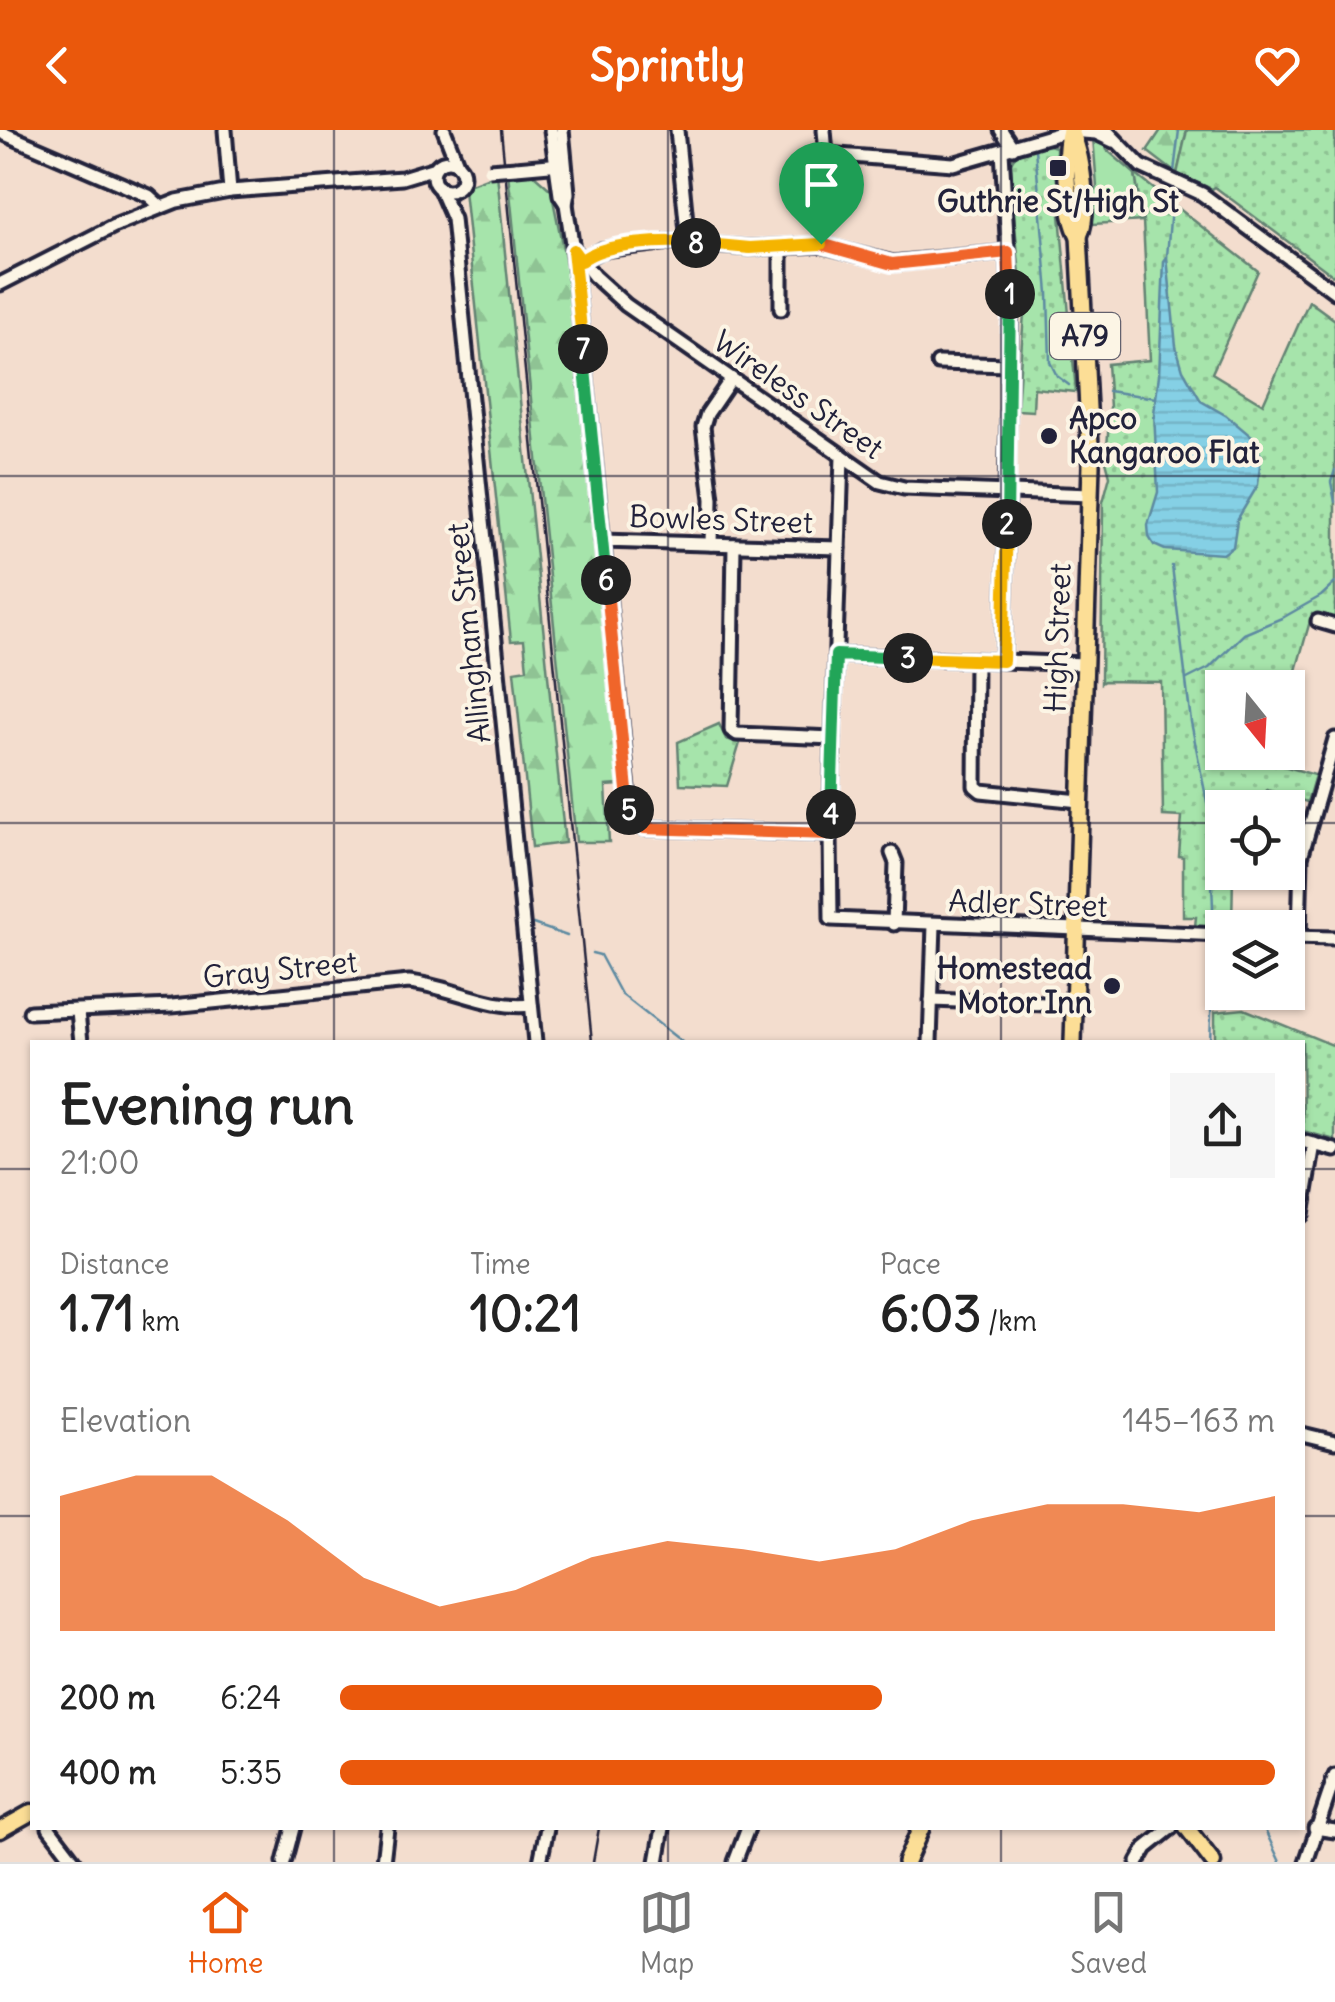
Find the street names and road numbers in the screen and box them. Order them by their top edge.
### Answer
road number: A79 [1050,313,1120,359]
street label: Wireless Street [706,322,891,467]
street label: Bowles Street [629,497,814,541]
street label: Allingham Street [438,521,498,745]
street label: High Street [1035,563,1079,713]
street label: Adler Street [948,881,1108,925]
street label: Gray Street [201,942,359,996]

